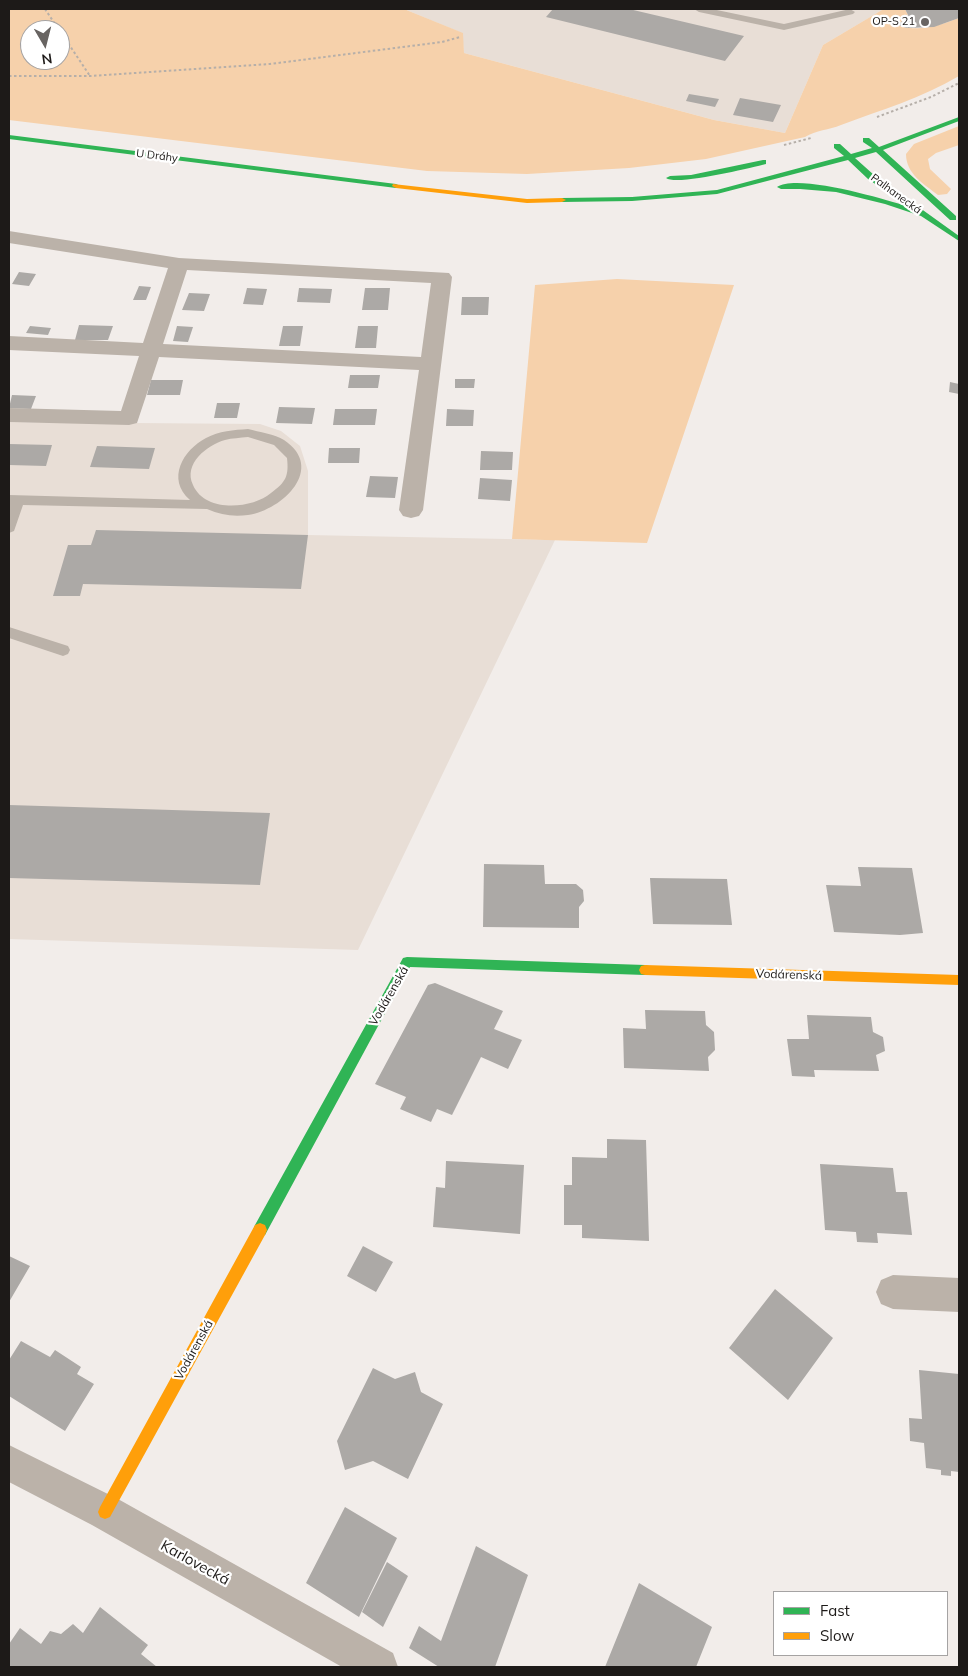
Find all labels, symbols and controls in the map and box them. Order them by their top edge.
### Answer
place label: OP-S 21 [872,15,915,29]
marker: OP-S 21 [919,16,931,28]
north arrow [20,20,70,70]
text: N [40,49,53,69]
street label: U Dráhy [135,147,179,165]
street label: Palhanecká [868,171,924,217]
street label: Vodárenská [366,964,412,1028]
street label: Vodárenská [756,967,822,983]
street label: Vodárenská [172,1318,216,1382]
street label: Karlovecká [157,1537,233,1589]
legend [773,1591,948,1656]
text: Fast [820,1601,850,1620]
text: Slow [820,1626,854,1645]

